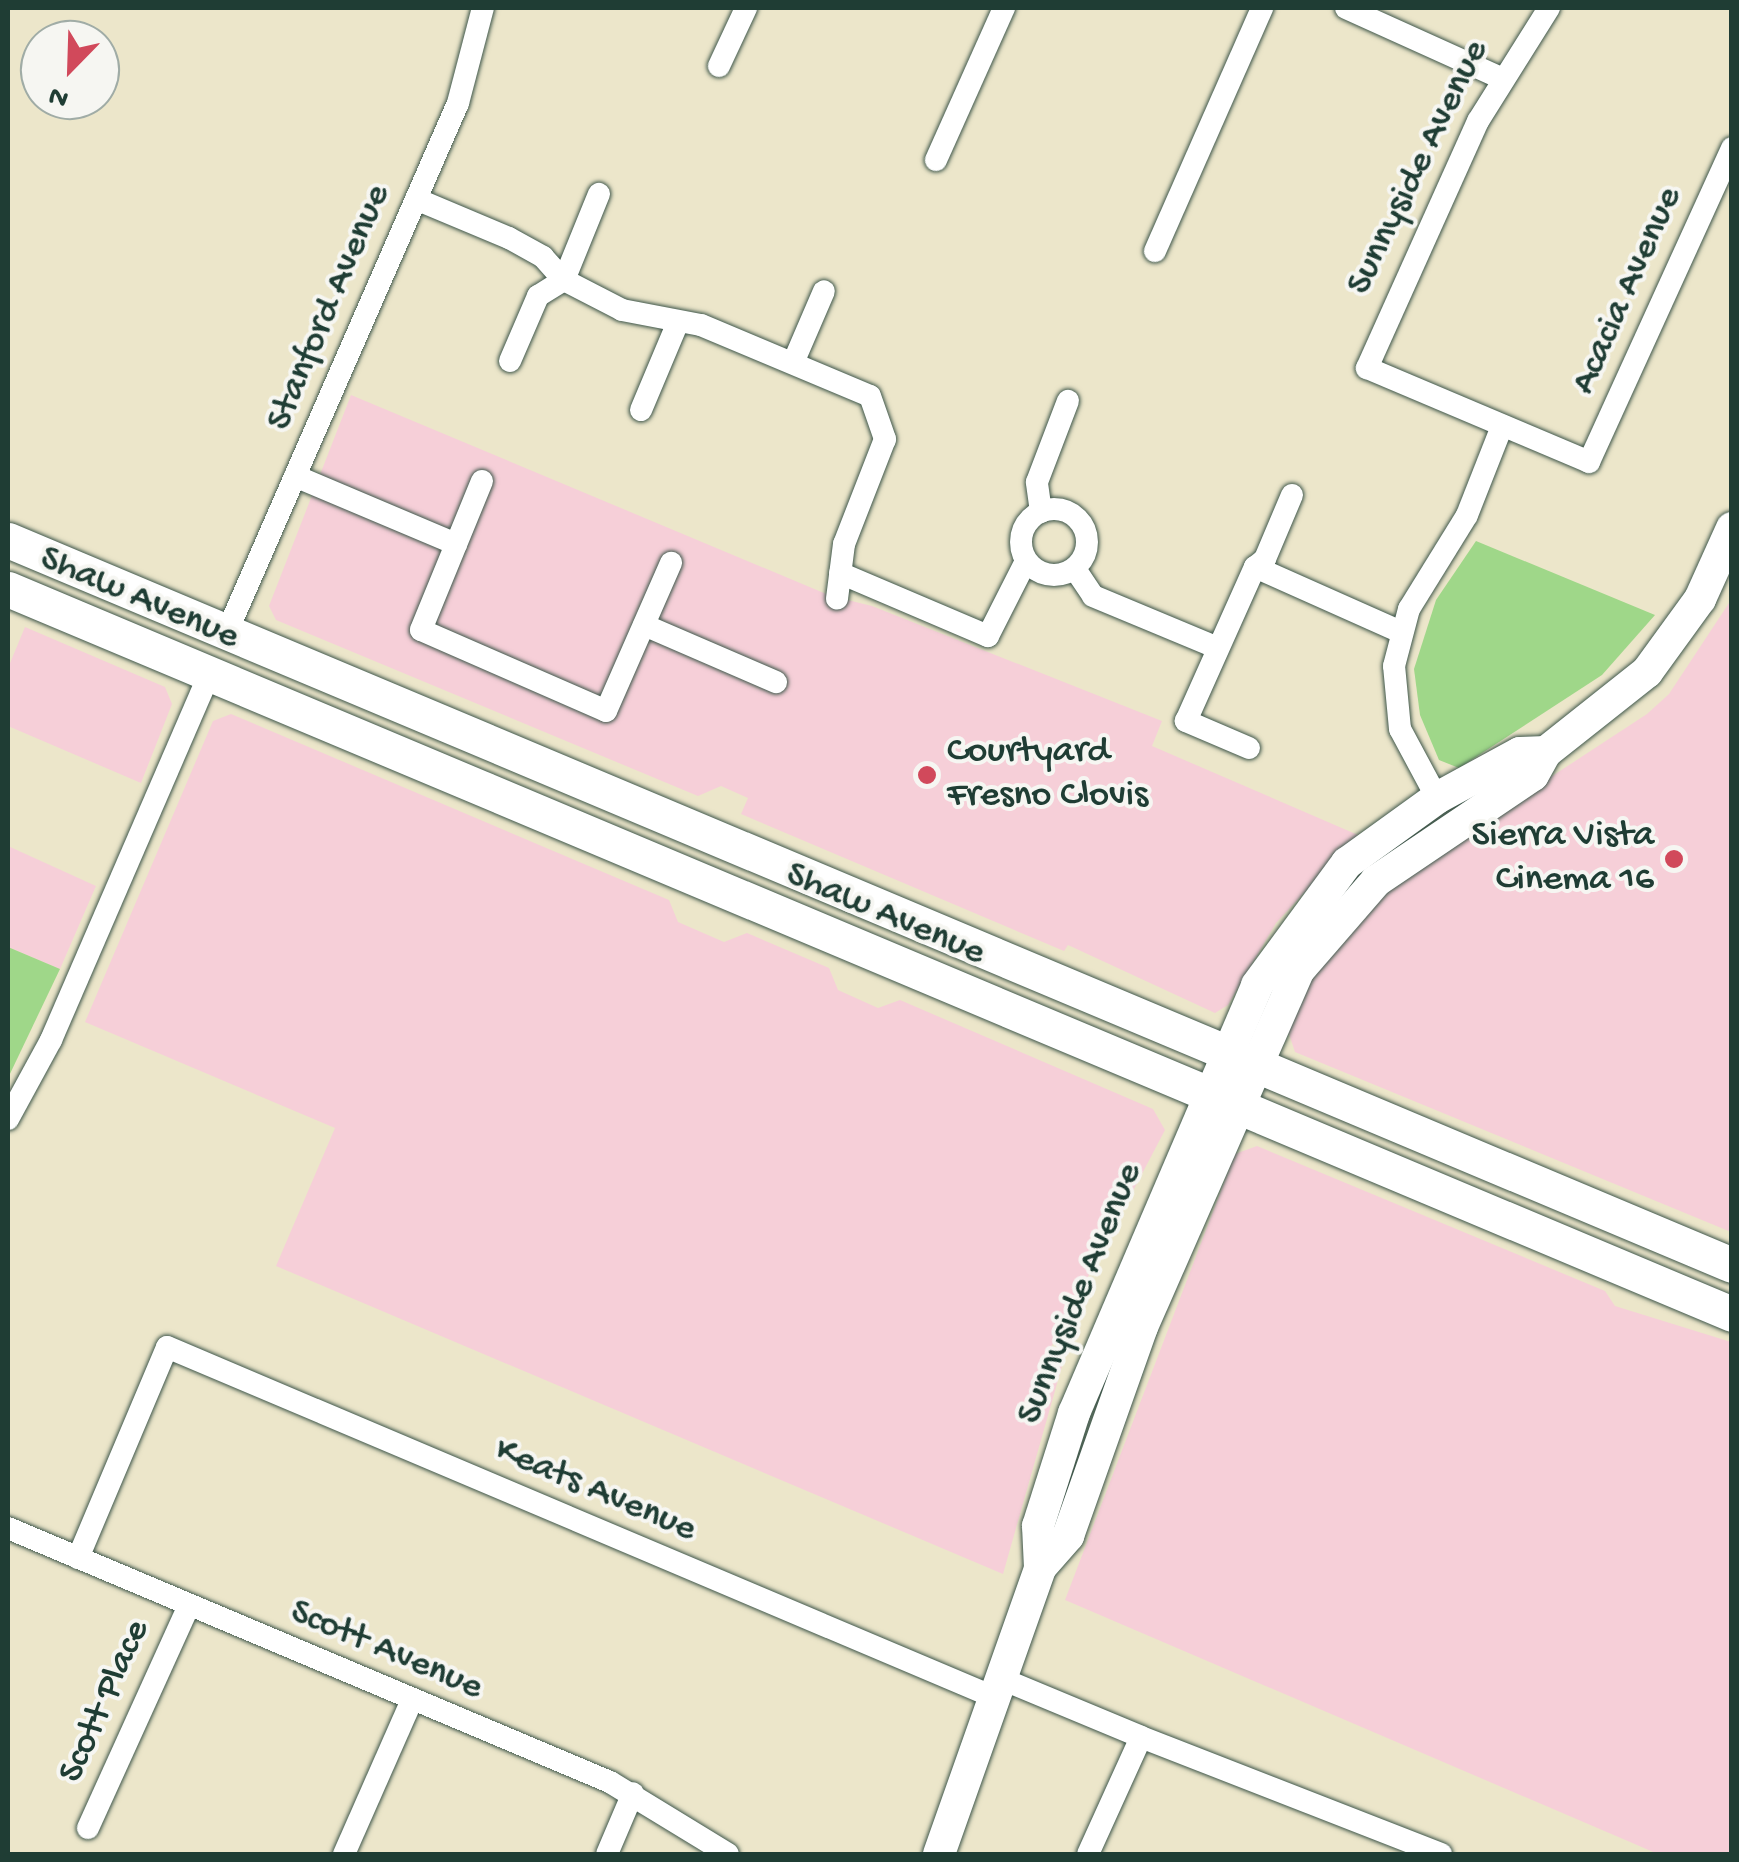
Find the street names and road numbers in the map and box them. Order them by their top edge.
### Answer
street label: Sunnyside Avenue [1338,33,1500,303]
street label: Stanford Avenue [258,178,402,438]
street label: Acacia Avenue [1562,180,1694,402]
street label: Shaw Avenue [33,537,245,661]
street label: Shaw Avenue [779,853,991,977]
street label: Sunnyside Avenue [1008,1157,1154,1431]
street label: Keats Avenue [487,1428,703,1554]
street label: Scott Avenue [283,1590,489,1712]
street label: Scott Place [50,1614,162,1790]

